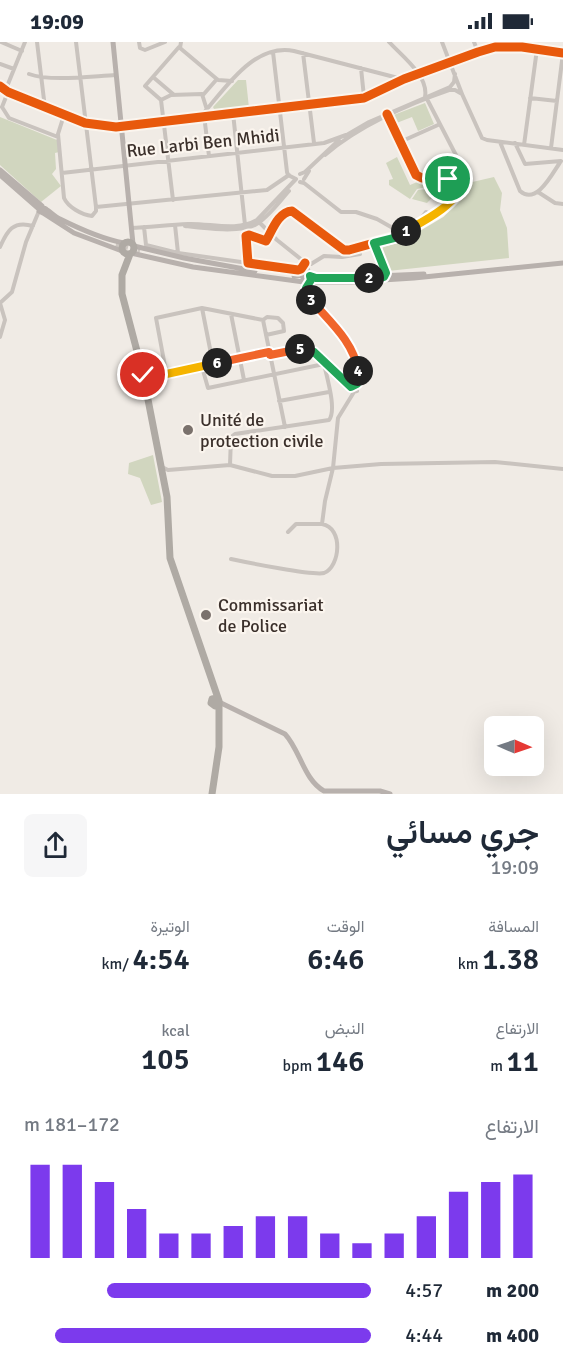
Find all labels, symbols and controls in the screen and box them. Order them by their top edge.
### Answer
text: 19:09 [30,8,84,35]
street label: Rue Larbi Ben Mhidi [125,124,281,162]
pin [422,153,473,204]
icon: arrive [431,162,464,195]
pin: 1 [391,216,421,246]
text: 1 [402,221,410,241]
pin: 2 [354,263,384,293]
text: 2 [365,268,373,288]
pin: 3 [296,285,326,315]
text: 3 [307,290,315,310]
pin: 5 [285,334,315,364]
text: 5 [296,339,304,359]
pin: 6 [202,348,232,378]
pin [117,349,168,400]
text: 6 [213,353,221,373]
pin: 4 [343,356,373,386]
icon: check [126,358,159,391]
text: 4 [354,361,362,381]
place label: Unité de protection civile [200,409,323,452]
marker: Unité de protection civile [181,423,195,437]
place label: Commissariat de Police [218,594,324,637]
marker: Commissariat de Police [199,608,213,622]
north arrow [484,716,544,776]
map controls [484,716,544,776]
text: جري مسائي [386,812,539,853]
button: share [24,814,87,877]
text: 19:09 [490,855,539,880]
text: الوتيرة [151,917,190,937]
text: الوقت [327,917,364,937]
text: المسافة [488,917,539,937]
text: 4:54 [133,941,190,978]
text: 6:46 [307,941,364,978]
text: 1.38 [482,941,539,978]
text: /km [102,954,133,974]
text: km [458,954,482,974]
text: النبض [325,1019,364,1039]
text: الارتفاع [496,1019,539,1039]
text: kcal [162,1021,190,1041]
text: 105 [141,1041,190,1078]
text: 146 [316,1043,364,1080]
text: 11 [507,1043,539,1080]
text: bpm [283,1056,316,1076]
text: m [490,1056,507,1076]
text: 172–181 m [24,1112,120,1137]
text: الارتفاع [485,1114,539,1139]
text: 4:57 [405,1278,443,1303]
text: 200 m [486,1278,539,1303]
text: 4:44 [405,1323,443,1348]
text: 400 m [486,1323,539,1348]

